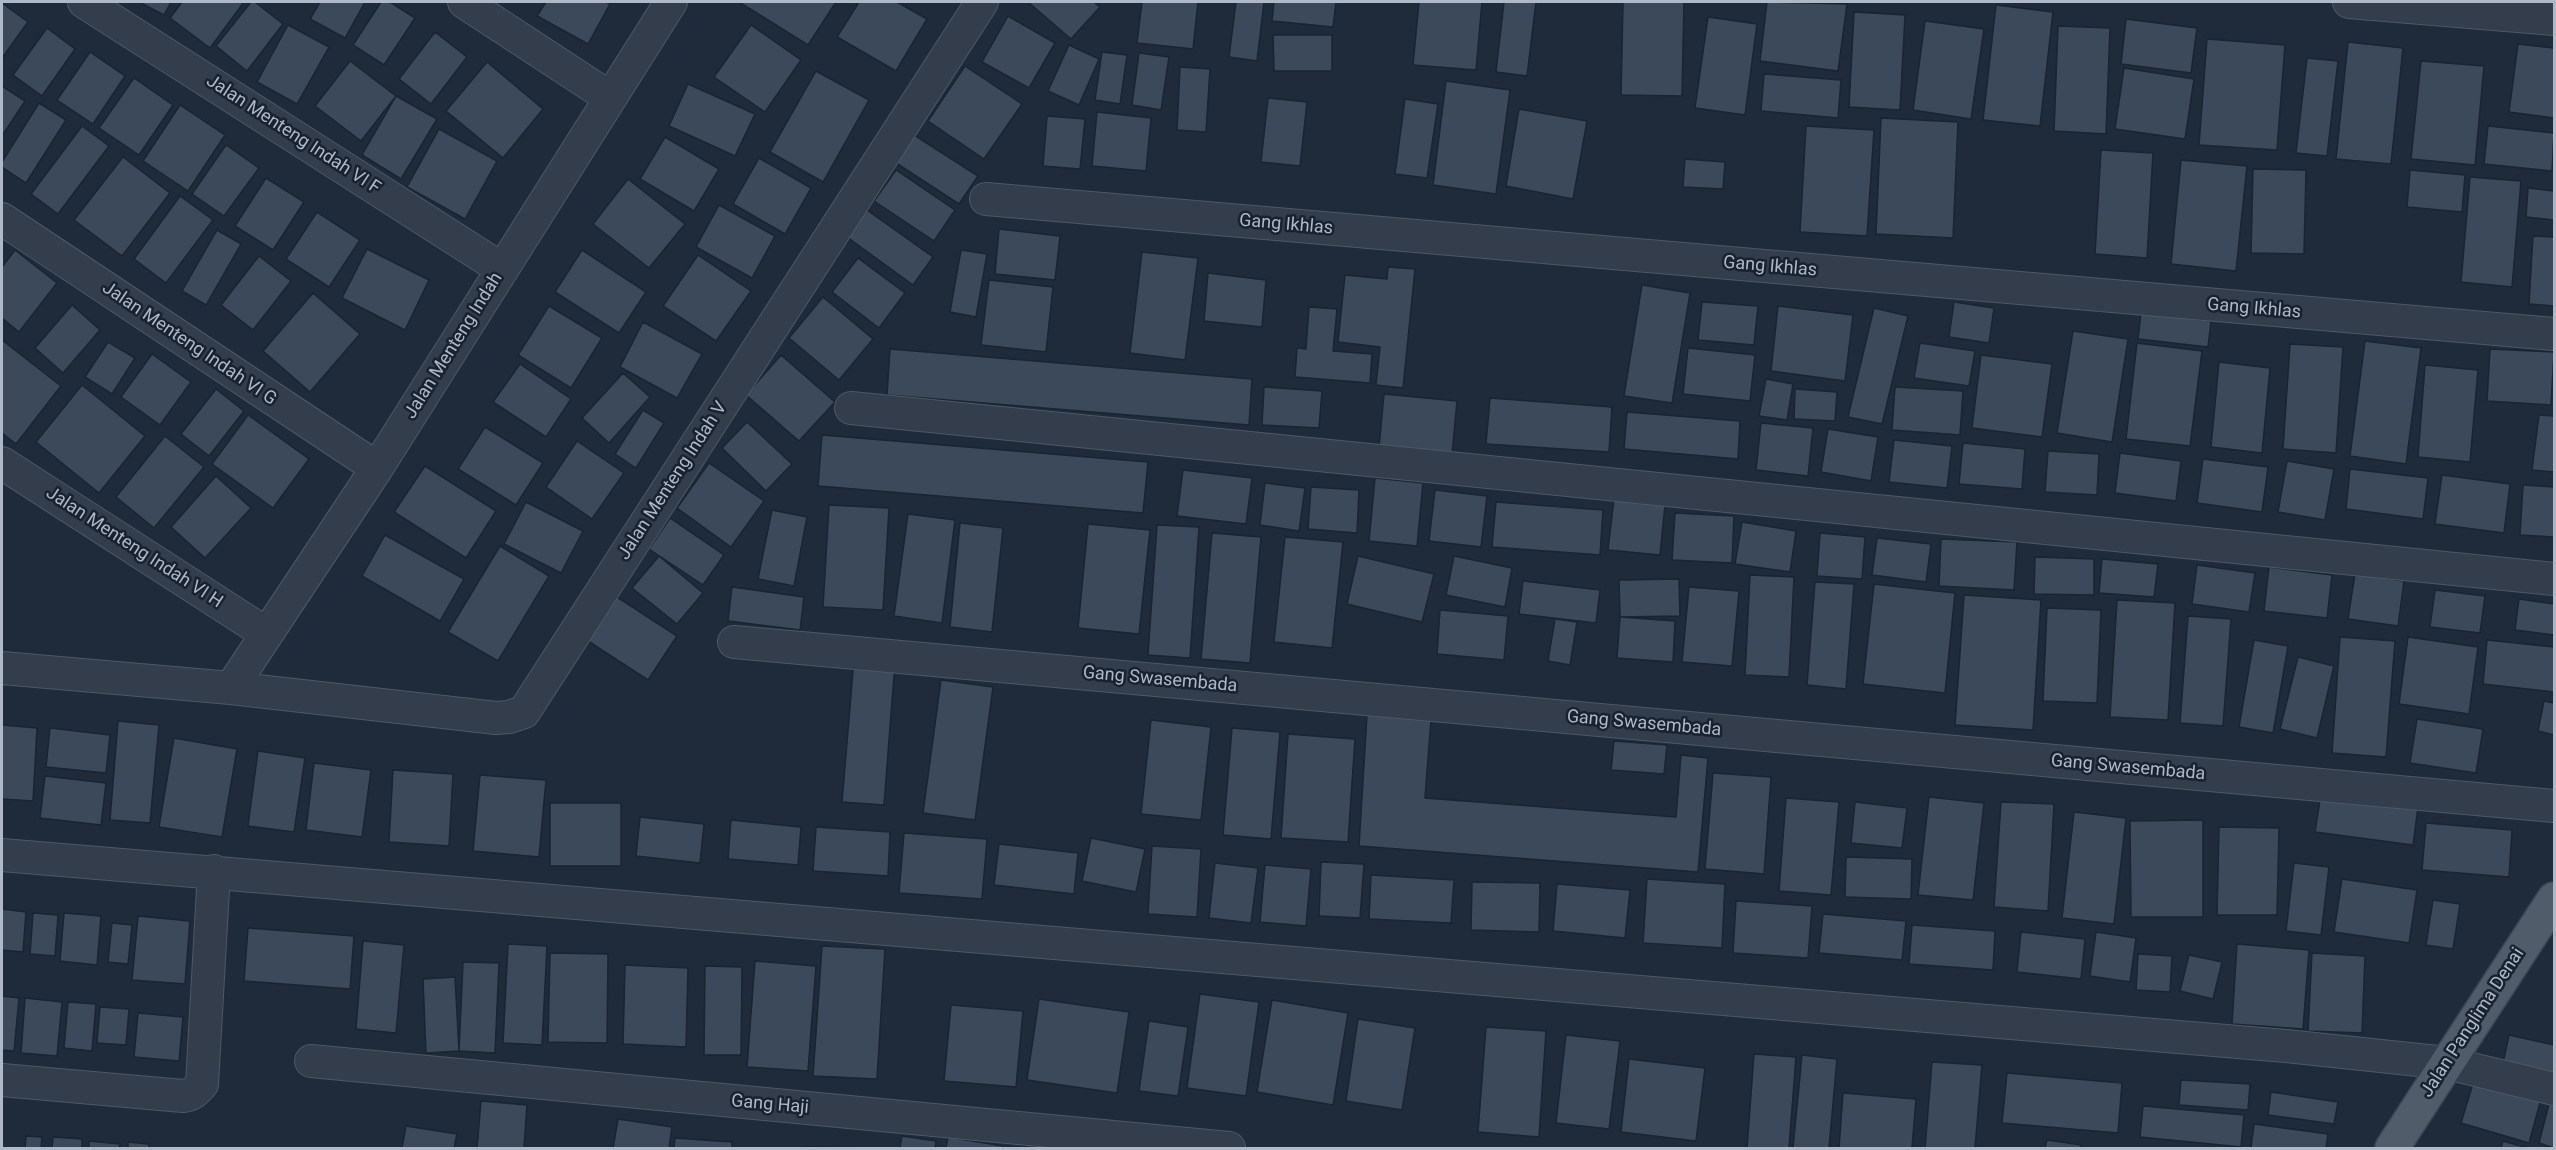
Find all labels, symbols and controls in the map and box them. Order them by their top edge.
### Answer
street label: Jalan Menteng Indah VI F [202,71,384,199]
street label: Gang Ikhlas [1238,210,1334,240]
street label: Gang Ikhlas [1722,252,1818,282]
street label: Jalan Menteng Indah [400,269,508,423]
street label: Jalan Menteng Indah VI G [98,278,280,410]
street label: Gang Ikhlas [2206,294,2302,324]
street label: Jalan Menteng Indah V [614,398,732,564]
street label: Jalan Menteng Indah VI H [42,483,226,613]
street label: Gang Swasembada [1082,662,1238,698]
street label: Gang Swasembada [1566,706,1722,742]
street label: Gang Swasembada [2050,750,2206,786]
street label: Jalan Panglima Denai [2417,944,2529,1102]
street label: Gang Haji [730,1091,810,1119]

